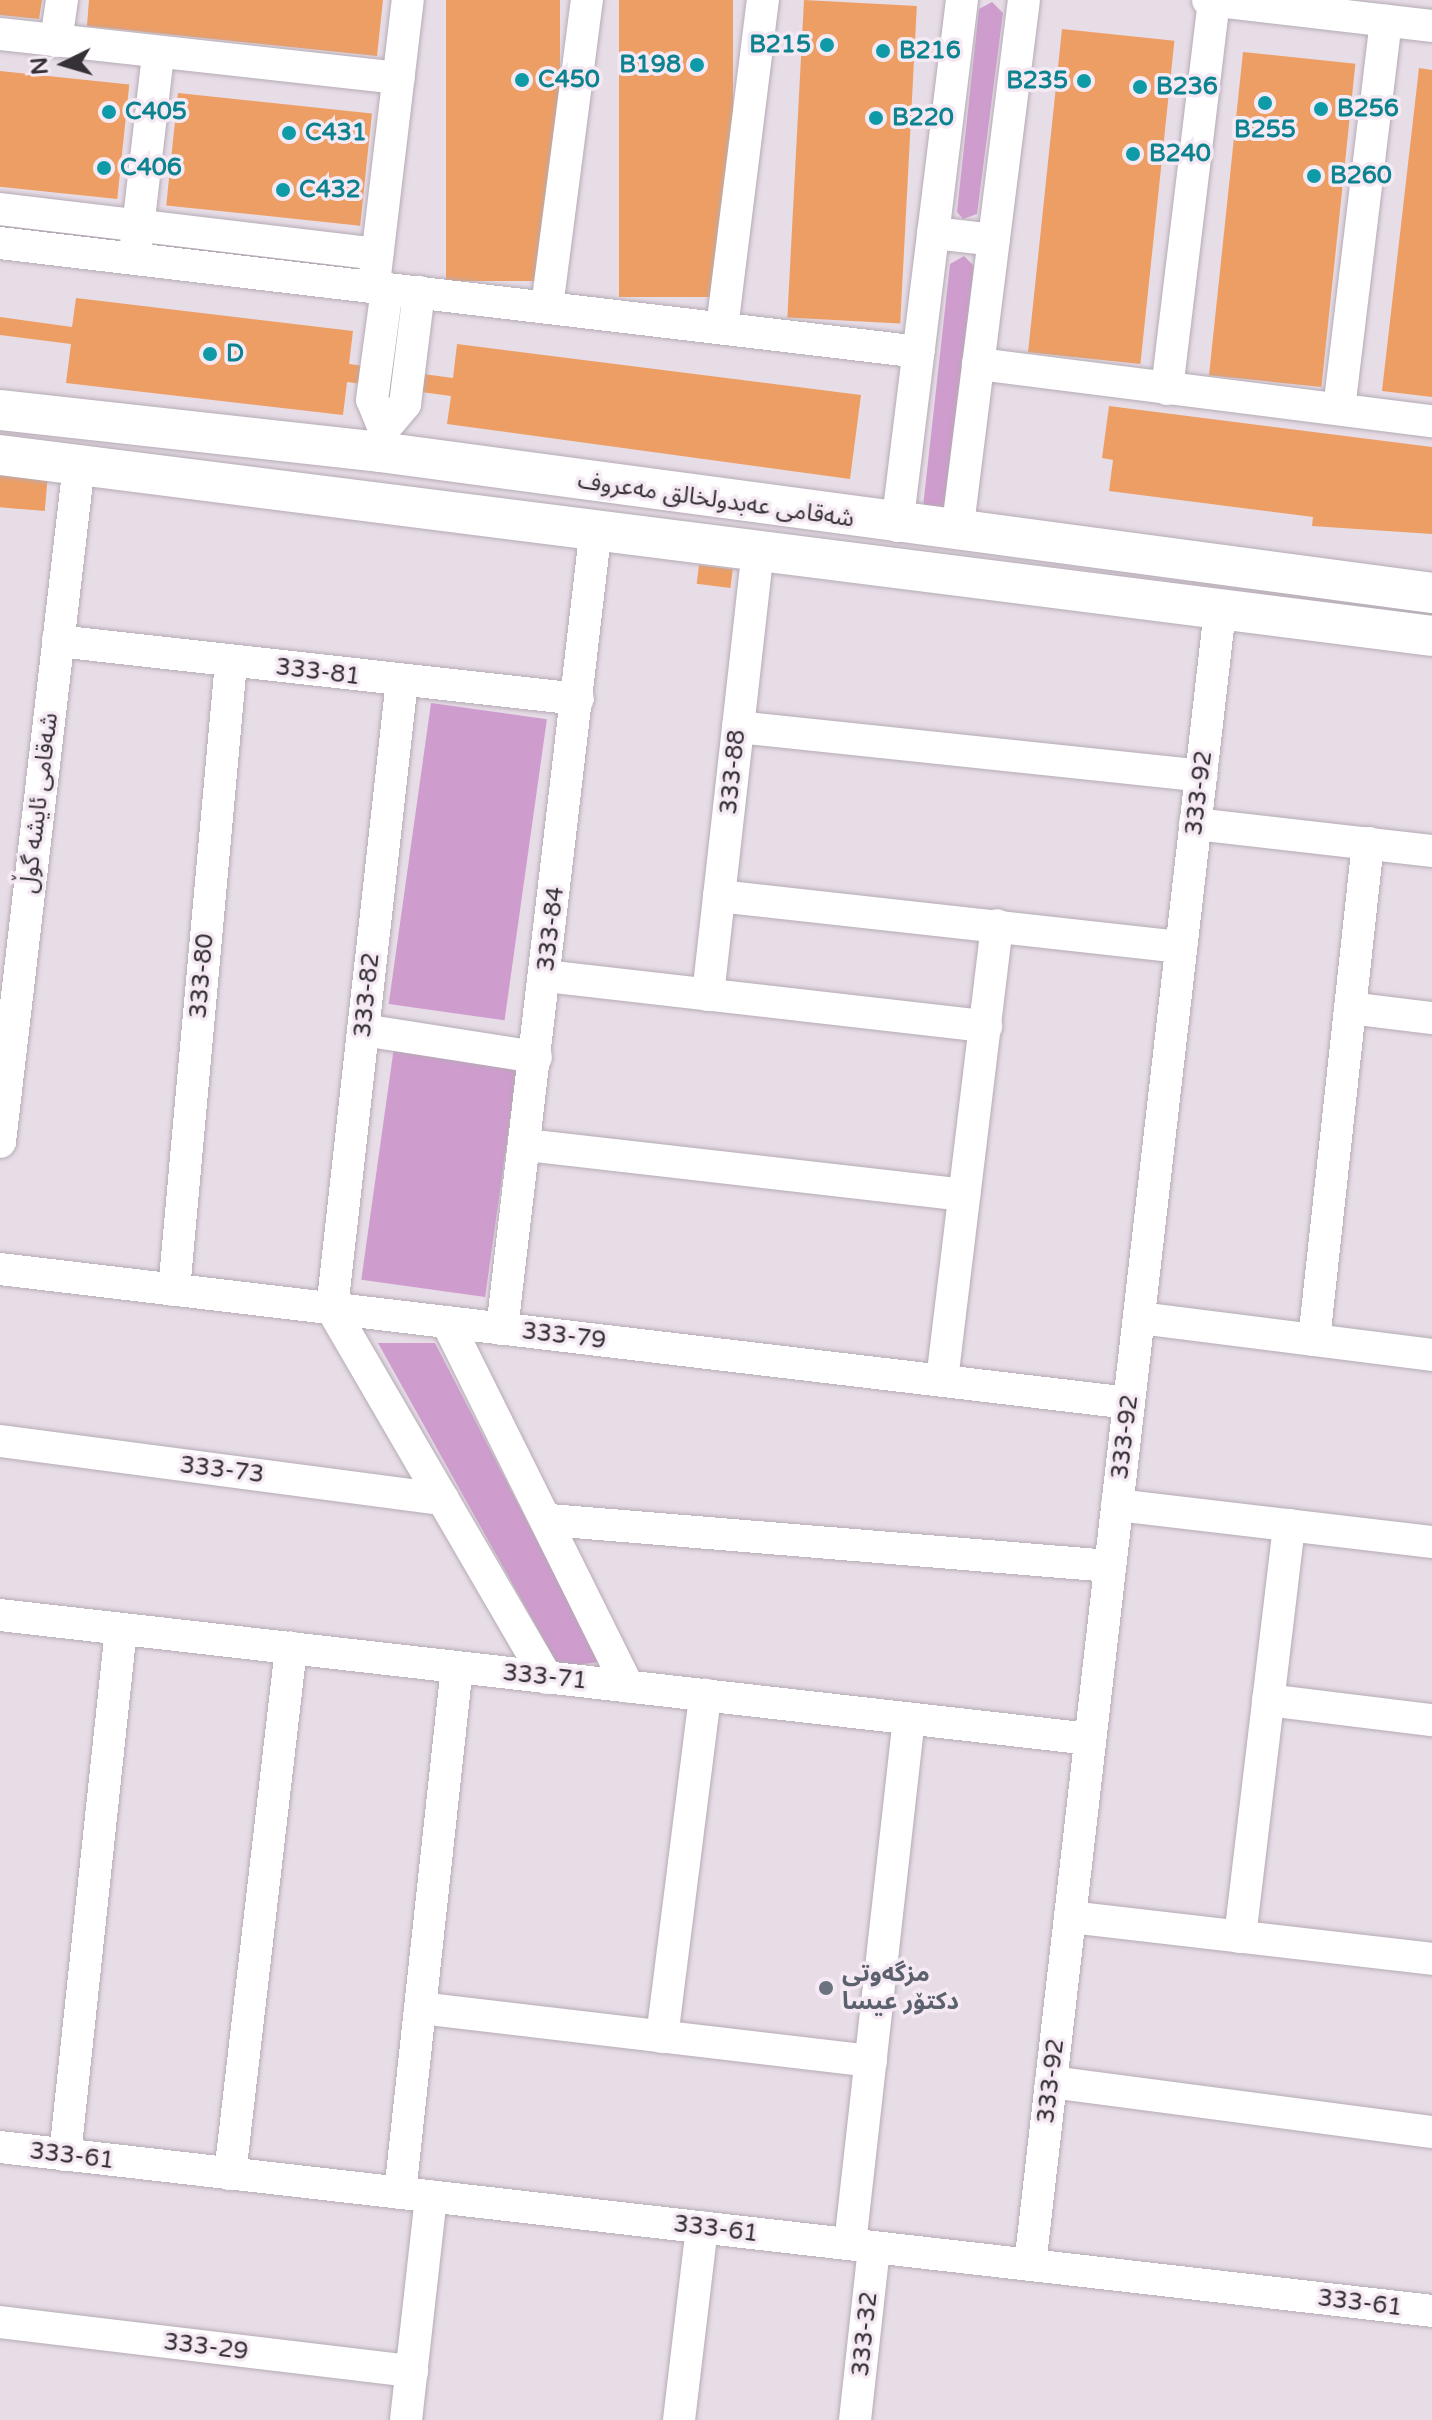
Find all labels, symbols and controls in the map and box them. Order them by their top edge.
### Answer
north arrow [24,24,104,104]
place label: B215 [749,31,811,59]
marker: B215 [818,36,836,54]
place label: B216 [899,37,961,65]
marker: B216 [874,42,892,60]
place label: B198 [619,51,681,79]
text: N [26,56,54,76]
marker: B198 [688,56,706,74]
place label: C450 [538,66,600,94]
place label: B235 [1006,67,1068,95]
marker: C450 [513,71,531,89]
marker: B235 [1075,72,1093,90]
place label: B236 [1156,73,1218,101]
marker: B236 [1131,78,1149,96]
marker: B255 [1256,94,1274,112]
place label: B256 [1337,95,1399,123]
place label: C405 [125,98,187,126]
marker: B256 [1312,100,1330,118]
marker: C405 [100,103,118,121]
place label: B220 [892,104,954,132]
marker: B220 [867,109,885,127]
place label: B255 [1234,116,1296,144]
place label: C431 [305,119,367,147]
marker: C431 [280,124,298,142]
place label: B240 [1149,140,1211,168]
marker: B240 [1124,145,1142,163]
place label: C406 [120,154,182,182]
marker: C406 [95,159,113,177]
place label: B260 [1330,162,1392,190]
marker: B260 [1305,167,1323,185]
place label: C432 [299,176,361,204]
marker: C432 [274,181,292,199]
place label: D [226,340,244,368]
marker: D [201,345,219,363]
street label: شەقامی عەبدولخالق مەعروف [576,466,856,534]
street label: 333-81 [274,653,362,691]
street label: شەقامی ئایشە گوڵ [14,711,64,895]
street label: 333-88 [714,728,752,816]
street label: 333-92 [1180,749,1218,837]
street label: 333-84 [532,885,570,973]
street label: 333-80 [184,932,220,1020]
street label: 333-82 [348,951,386,1039]
street label: 333-79 [520,1317,608,1355]
street label: 333-92 [1106,1393,1144,1481]
street label: 333-73 [178,1451,266,1489]
street label: 333-71 [501,1658,589,1696]
place label: مزگەوتی دکتۆر عیسا [842,1960,959,2016]
marker: مزگەوتی دکتۆر عیسا [817,1979,835,1997]
street label: 333-92 [1032,2037,1070,2125]
street label: 333-61 [28,2137,116,2175]
street label: 333-61 [672,2210,760,2248]
street label: 333-61 [1316,2284,1404,2322]
street label: 333-32 [846,2290,884,2378]
street label: 333-29 [162,2328,250,2366]

